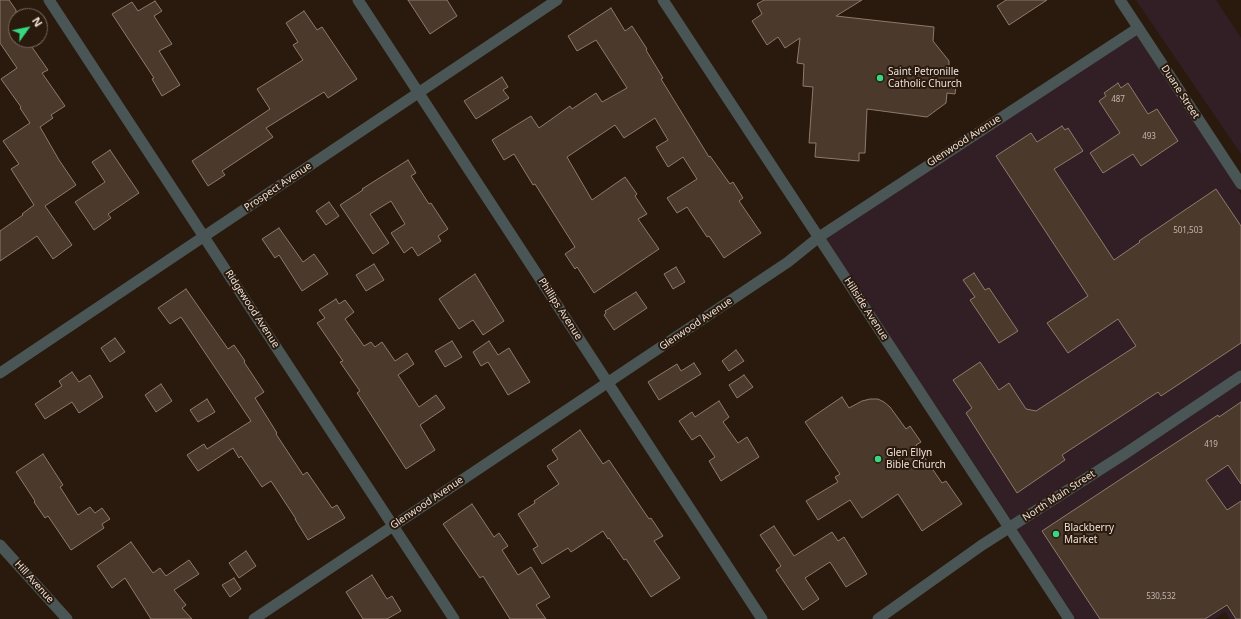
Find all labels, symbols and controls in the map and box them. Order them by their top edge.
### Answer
north arrow [8,8,48,48]
text: N [29,14,46,30]
street label: Duane Street [1158,63,1202,121]
place label: Saint Petronille Catholic Church [888,66,962,90]
marker: Saint Petronille Catholic Church [875,73,885,83]
house number: 487 [1111,95,1125,105]
street label: Glenwood Avenue [925,113,1003,169]
house number: 493 [1142,132,1156,142]
street label: Prospect Avenue [242,160,314,214]
house number: 501,503 [1173,226,1203,236]
street label: Ridgewood Avenue [222,268,282,350]
street label: Phillips Avenue [536,276,584,342]
street label: Hillside Avenue [841,276,891,342]
street label: Glenwood Avenue [657,295,735,353]
house number: 419 [1204,440,1218,450]
place label: Glen Ellyn Bible Church [886,447,946,470]
marker: Glen Ellyn Bible Church [873,454,883,464]
street label: North Main Street [1020,468,1098,524]
street label: Glenwood Avenue [388,474,466,532]
place label: Blackberry Market [1064,522,1114,546]
marker: Blackberry Market [1051,529,1061,539]
street label: Hill Avenue [12,558,56,606]
house number: 530,532 [1146,592,1176,602]

